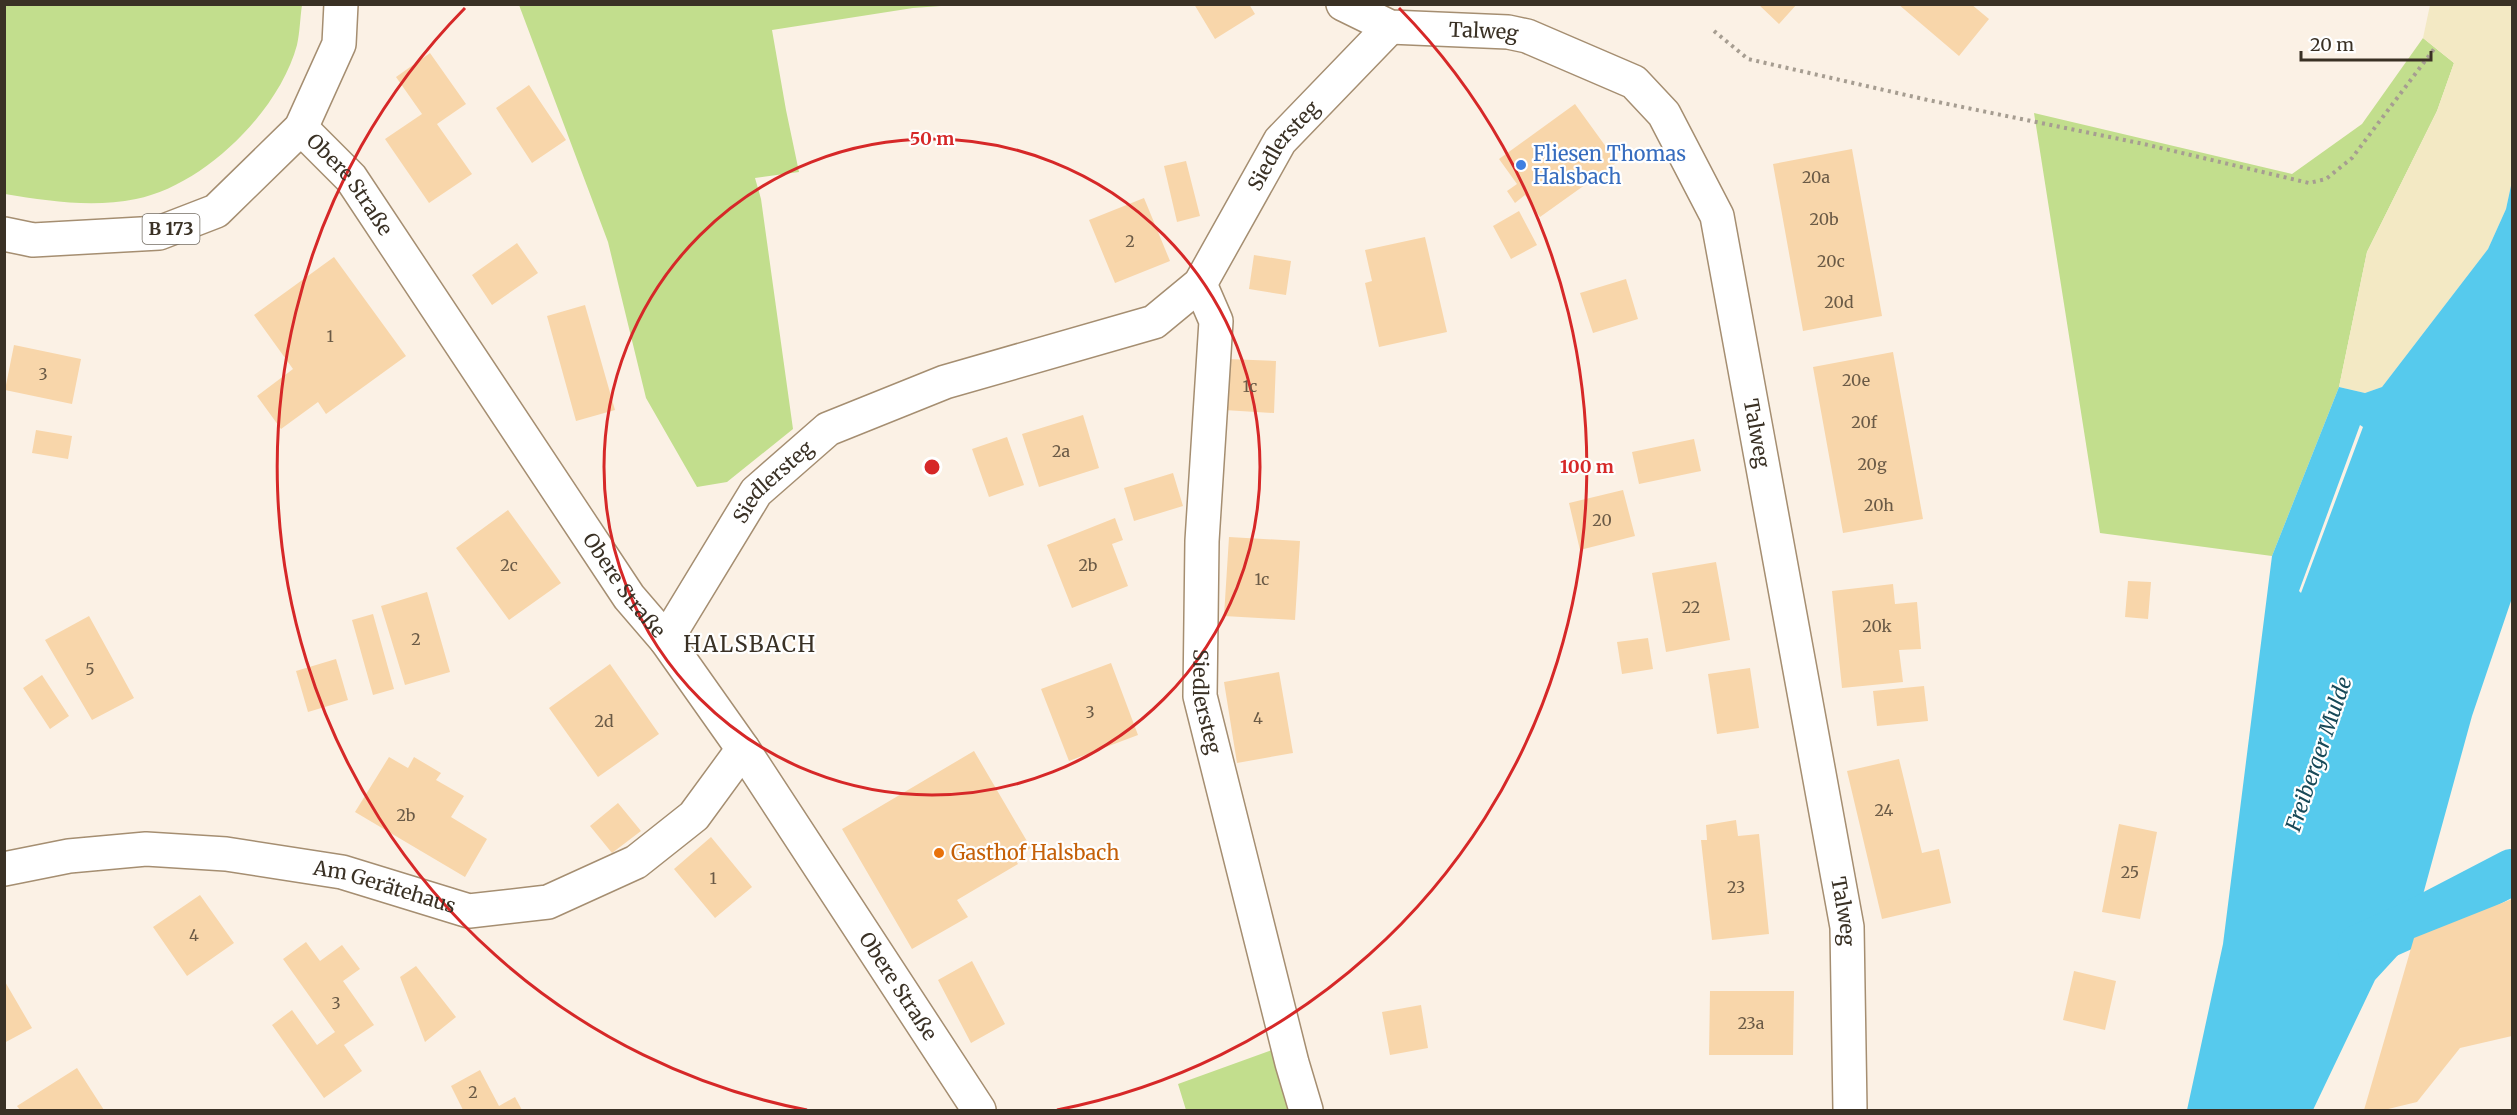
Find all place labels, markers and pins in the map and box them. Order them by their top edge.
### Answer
place label: Fliesen Thomas Halsbach [1533,141,1686,189]
marker: Fliesen Thomas Halsbach [1514,158,1528,172]
centre of rings [922,457,942,477]
place label: Gasthof Halsbach [951,840,1119,865]
marker: Gasthof Halsbach [932,846,946,860]

